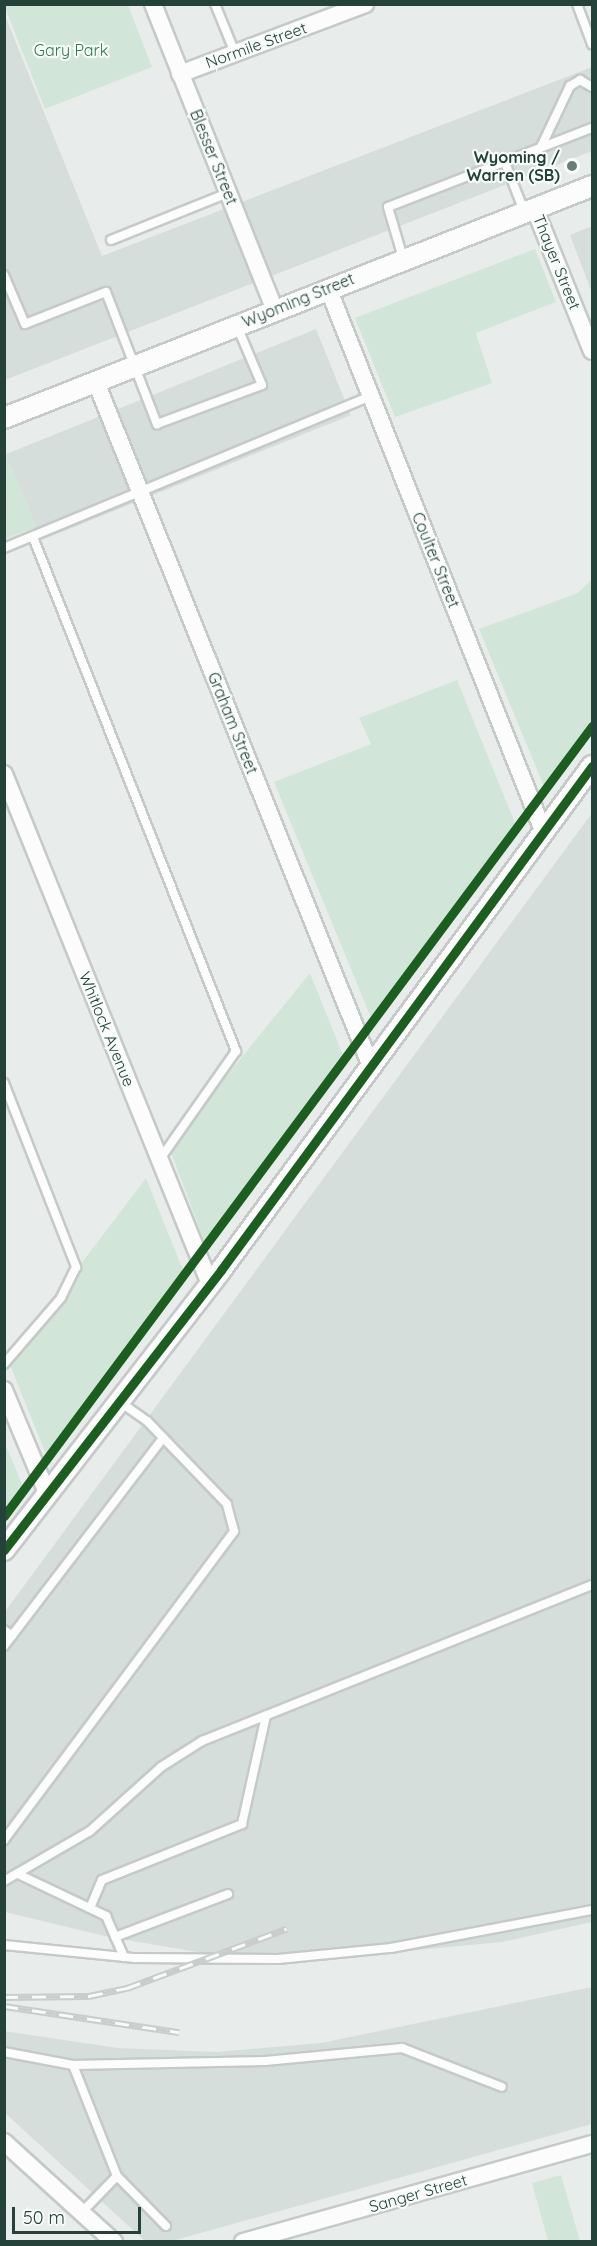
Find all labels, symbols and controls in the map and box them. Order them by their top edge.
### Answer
street label: Normile Street [203,18,309,72]
park label: Gary Park [34,40,108,60]
street label: Blesser Street [186,106,242,208]
place label: Wyoming / Warren (SB) [467,147,560,185]
marker: Wyoming / Warren (SB) [565,159,579,173]
street label: Thayer Street [529,212,585,312]
street label: Wyoming Street [239,269,357,331]
street label: Coulter Street [408,509,464,611]
street label: Graham Street [204,669,262,777]
street label: Whitlock Avenue [75,969,139,1089]
street label: Sanger Street [367,2170,469,2216]
scale bar [15,2195,144,2233]
text: 50 m [23,2206,65,2229]

